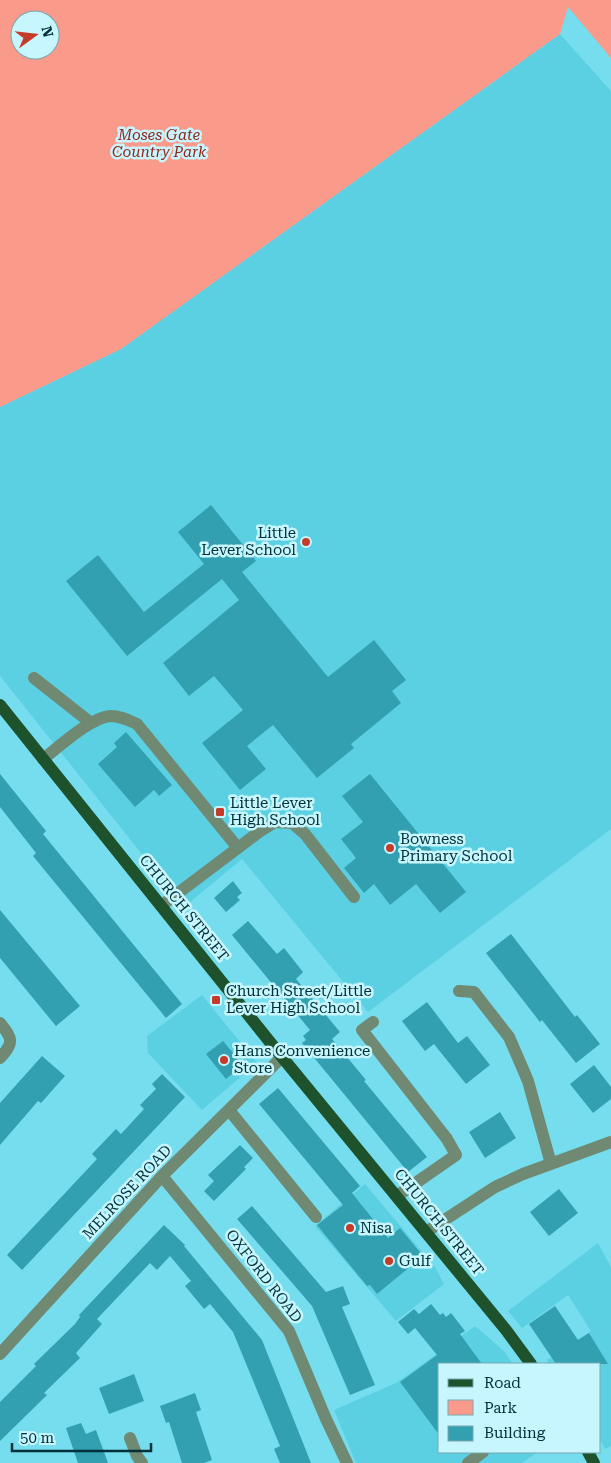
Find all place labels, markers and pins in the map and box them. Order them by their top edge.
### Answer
place label: Little Lever School [201,524,296,559]
marker: Little Lever School [300,536,312,548]
place label: Little Lever High School [230,794,320,829]
marker: Little Lever High School [214,806,226,818]
place label: Bowness Primary School [400,830,513,865]
marker: Bowness Primary School [384,842,396,854]
place label: Church Street/Little Lever High School [226,982,372,1017]
marker: Church Street/Little Lever High School [210,994,222,1006]
place label: Hans Convenience Store [234,1042,370,1077]
marker: Hans Convenience Store [218,1054,230,1066]
place label: Nisa [360,1219,392,1237]
marker: Nisa [344,1222,356,1234]
place label: Gulf [399,1252,432,1270]
marker: Gulf [383,1255,395,1267]

